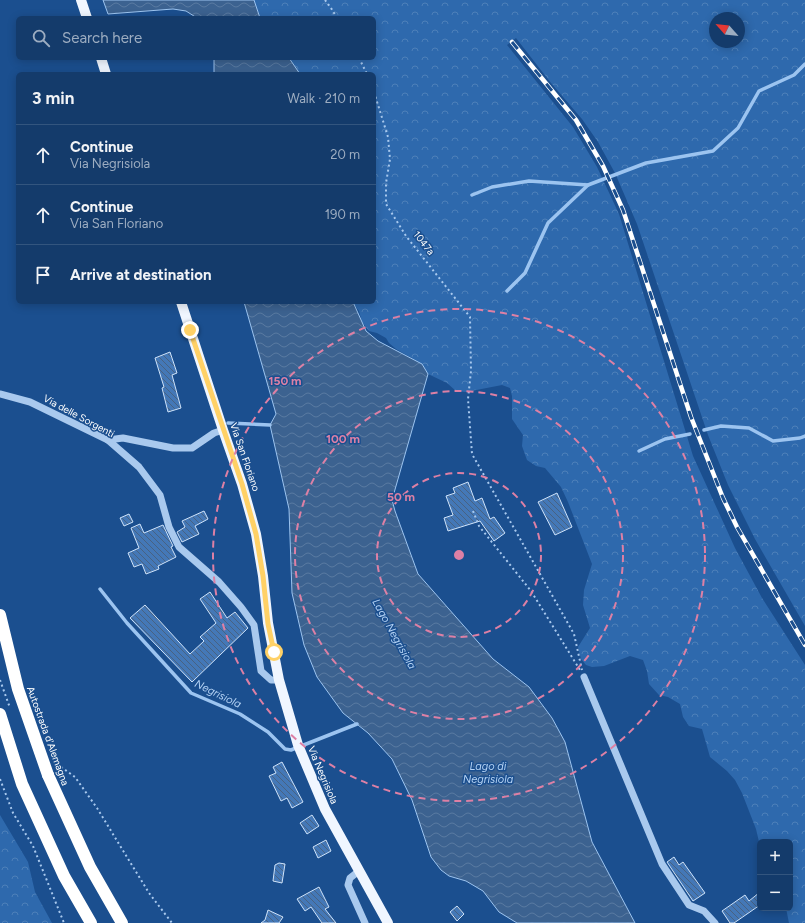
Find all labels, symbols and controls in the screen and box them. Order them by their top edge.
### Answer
north arrow [709,12,745,48]
search box [16,16,376,60]
icon: search [30,27,52,49]
text: Search here [62,29,142,47]
text: 3 min [32,88,74,108]
text: Walk · 210 m [287,91,360,106]
text: Continue [70,138,133,156]
icon: ahead [32,144,54,166]
text: 20 m [330,147,360,162]
text: Via Negrisiola [70,156,150,171]
text: Continue [70,198,133,216]
icon: ahead [32,204,54,226]
text: 190 m [325,207,360,222]
text: Via San Floriano [70,216,163,231]
street label: 1047a [410,228,438,258]
icon: arrive [32,264,54,286]
text: Arrive at destination [70,266,211,284]
route end [181,321,199,339]
text: 150 m [268,374,302,388]
street label: Via delle Sorgenti [41,392,117,440]
street label: Via San Floriano [227,421,263,493]
text: 100 m [326,432,360,446]
text: 50 m [387,490,415,504]
centre of rings [452,548,466,562]
water label: Lago Negrisiola [369,597,419,672]
route start [265,643,283,661]
water label: Negrisiola [193,677,244,711]
street label: Autostrada d'Alemagna [24,685,72,787]
street label: Via Negrisiola [305,744,341,806]
water label: Lago di Negrisiola [463,760,514,786]
map controls [757,839,793,911]
button: + [757,839,793,875]
button: − [757,875,793,911]

